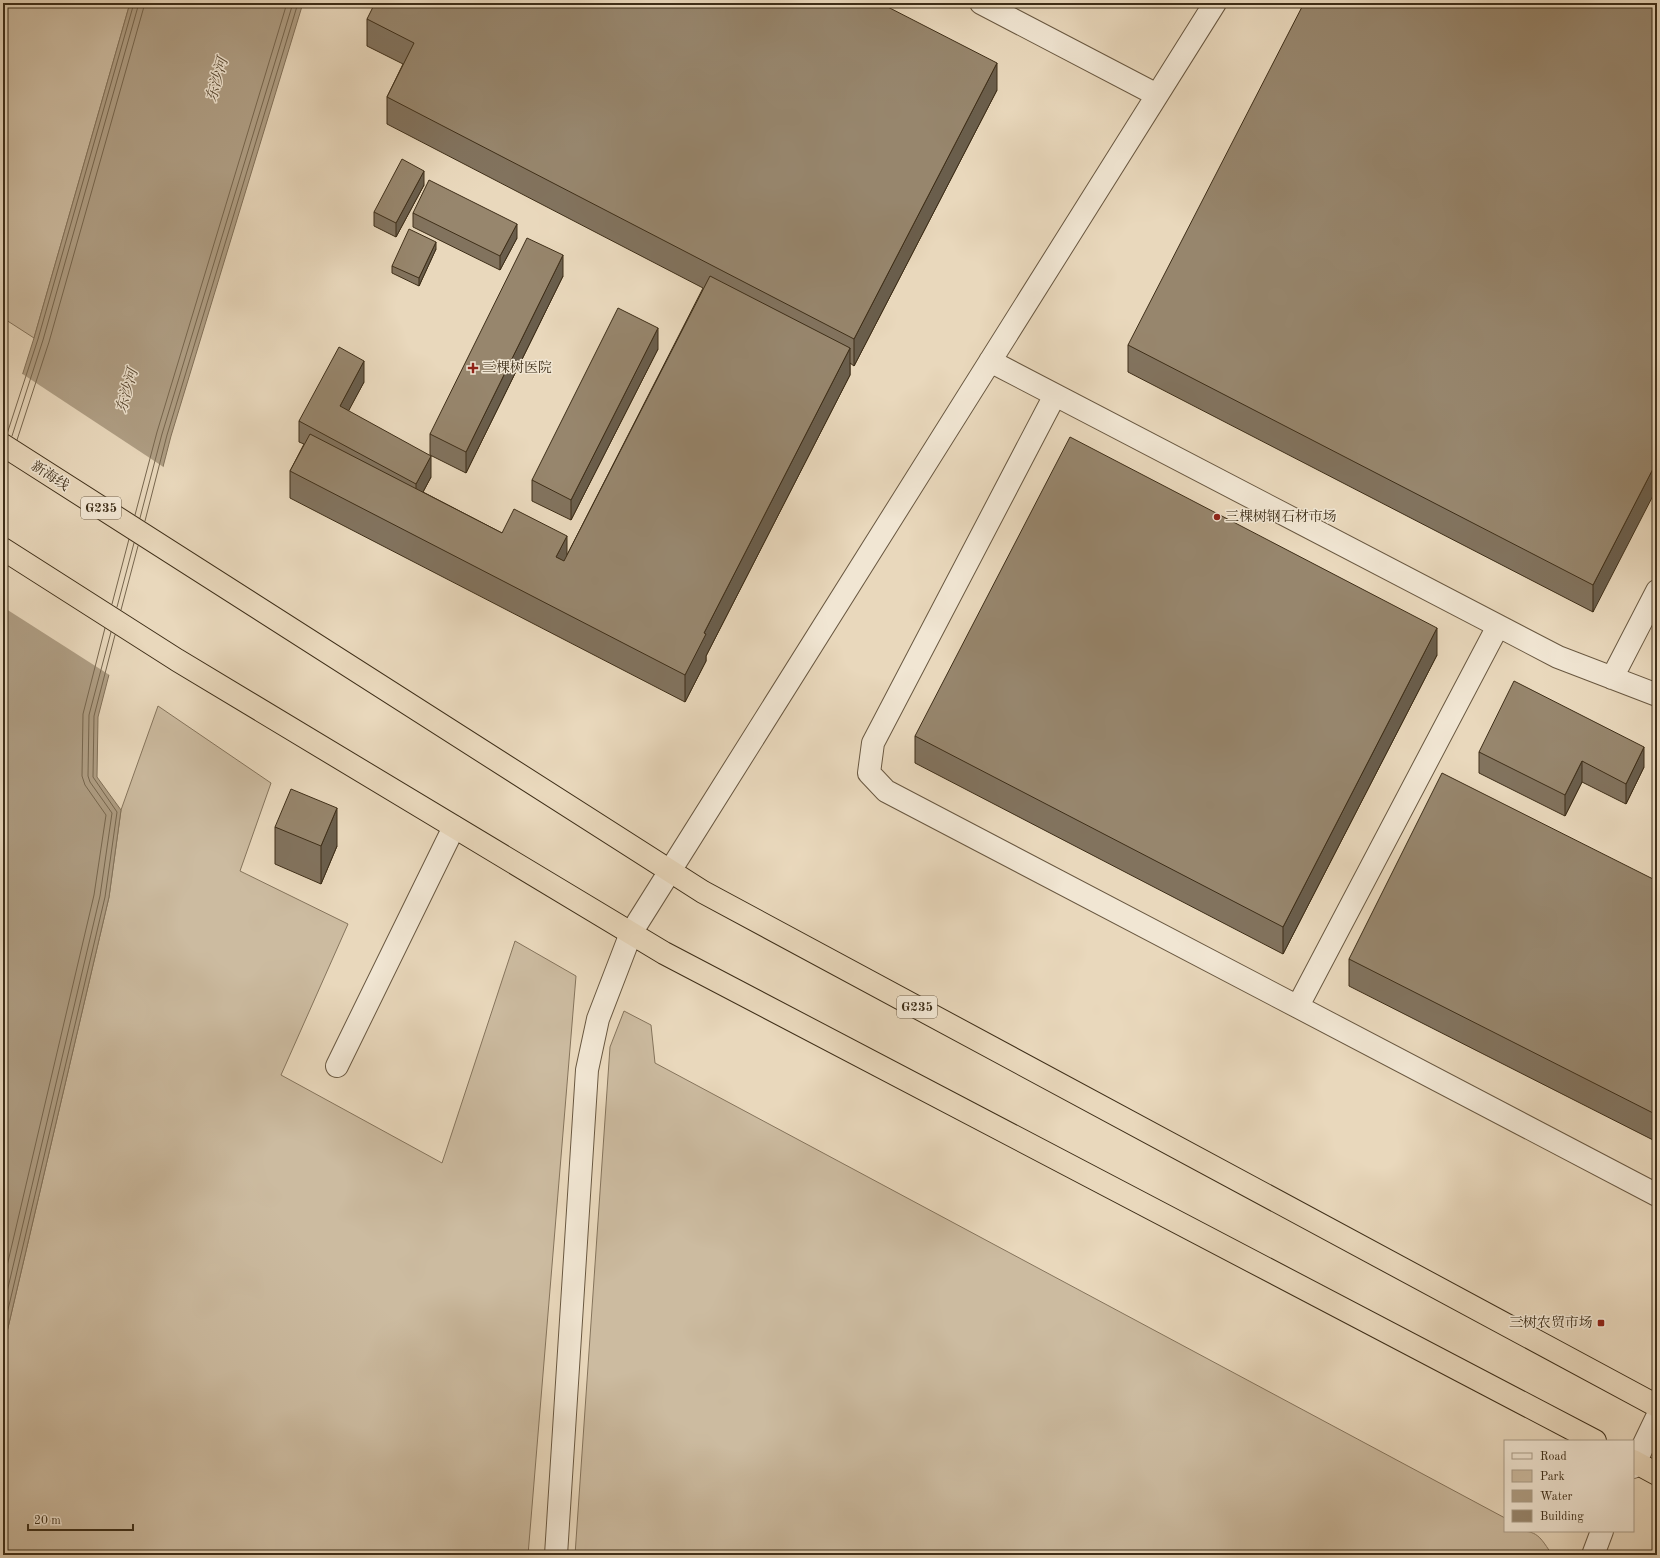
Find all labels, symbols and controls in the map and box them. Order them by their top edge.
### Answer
water label: 东沙河 [203,53,232,104]
place label: 三棵树医院 [482,360,552,375]
marker: 三棵树医院 [467,362,479,374]
water label: 东沙河 [113,364,142,415]
street label: 新海线 [29,458,72,493]
road number: G235 [81,497,121,519]
place label: 三棵树钢石材市场 [1225,509,1337,524]
marker: 三棵树钢石材市场 [1212,512,1222,522]
road number: G235 [897,996,937,1018]
place label: 三树农贸市场 [1509,1315,1593,1330]
marker: 三树农贸市场 [1596,1318,1606,1328]
legend [1504,1440,1634,1532]
text: Road [1540,1451,1567,1463]
text: Park [1540,1471,1565,1483]
text: Water [1540,1491,1573,1503]
scale bar [28,1506,133,1532]
text: Building [1540,1511,1584,1523]
text: 20 m [34,1515,61,1527]

